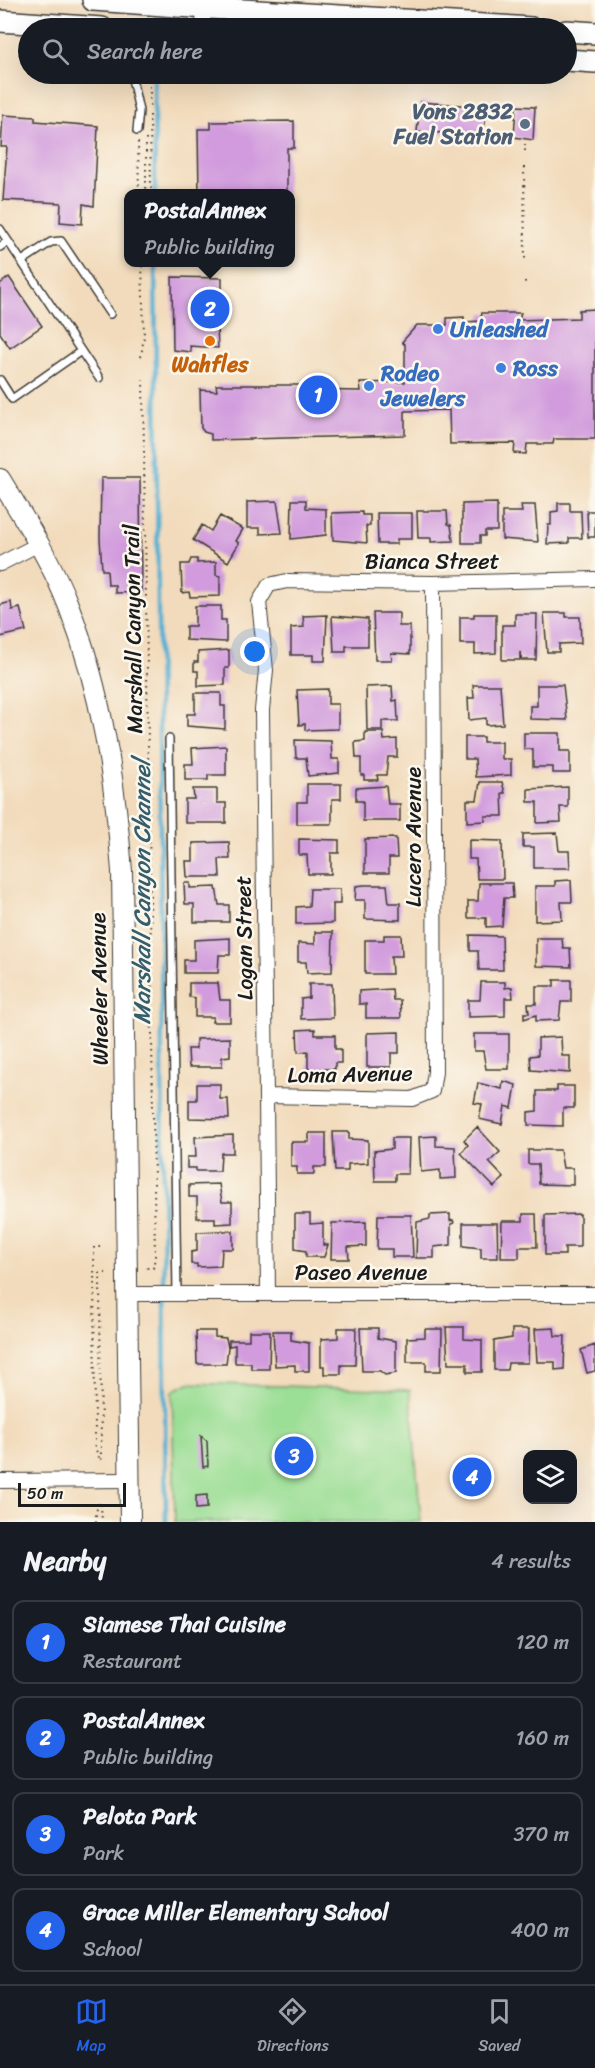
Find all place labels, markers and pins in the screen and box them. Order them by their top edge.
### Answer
place label: Vons 2832 Fuel Station [392,92,513,156]
marker: Vons 2832 Fuel Station [518,117,532,131]
pin: 2 [190,286,230,332]
place label: Unleashed [450,310,550,349]
marker: Unleashed [431,322,445,336]
marker: Wahfles [203,334,217,348]
place label: Wahfles [172,345,249,384]
place label: Ross [512,349,559,388]
place label: Rodeo Jewelers [379,354,466,418]
marker: Ross [494,361,508,375]
pin: 1 [298,372,338,418]
marker: Rodeo Jewelers [362,379,376,393]
pin: 3 [274,1434,314,1478]
pin: 4 [452,1454,492,1500]

